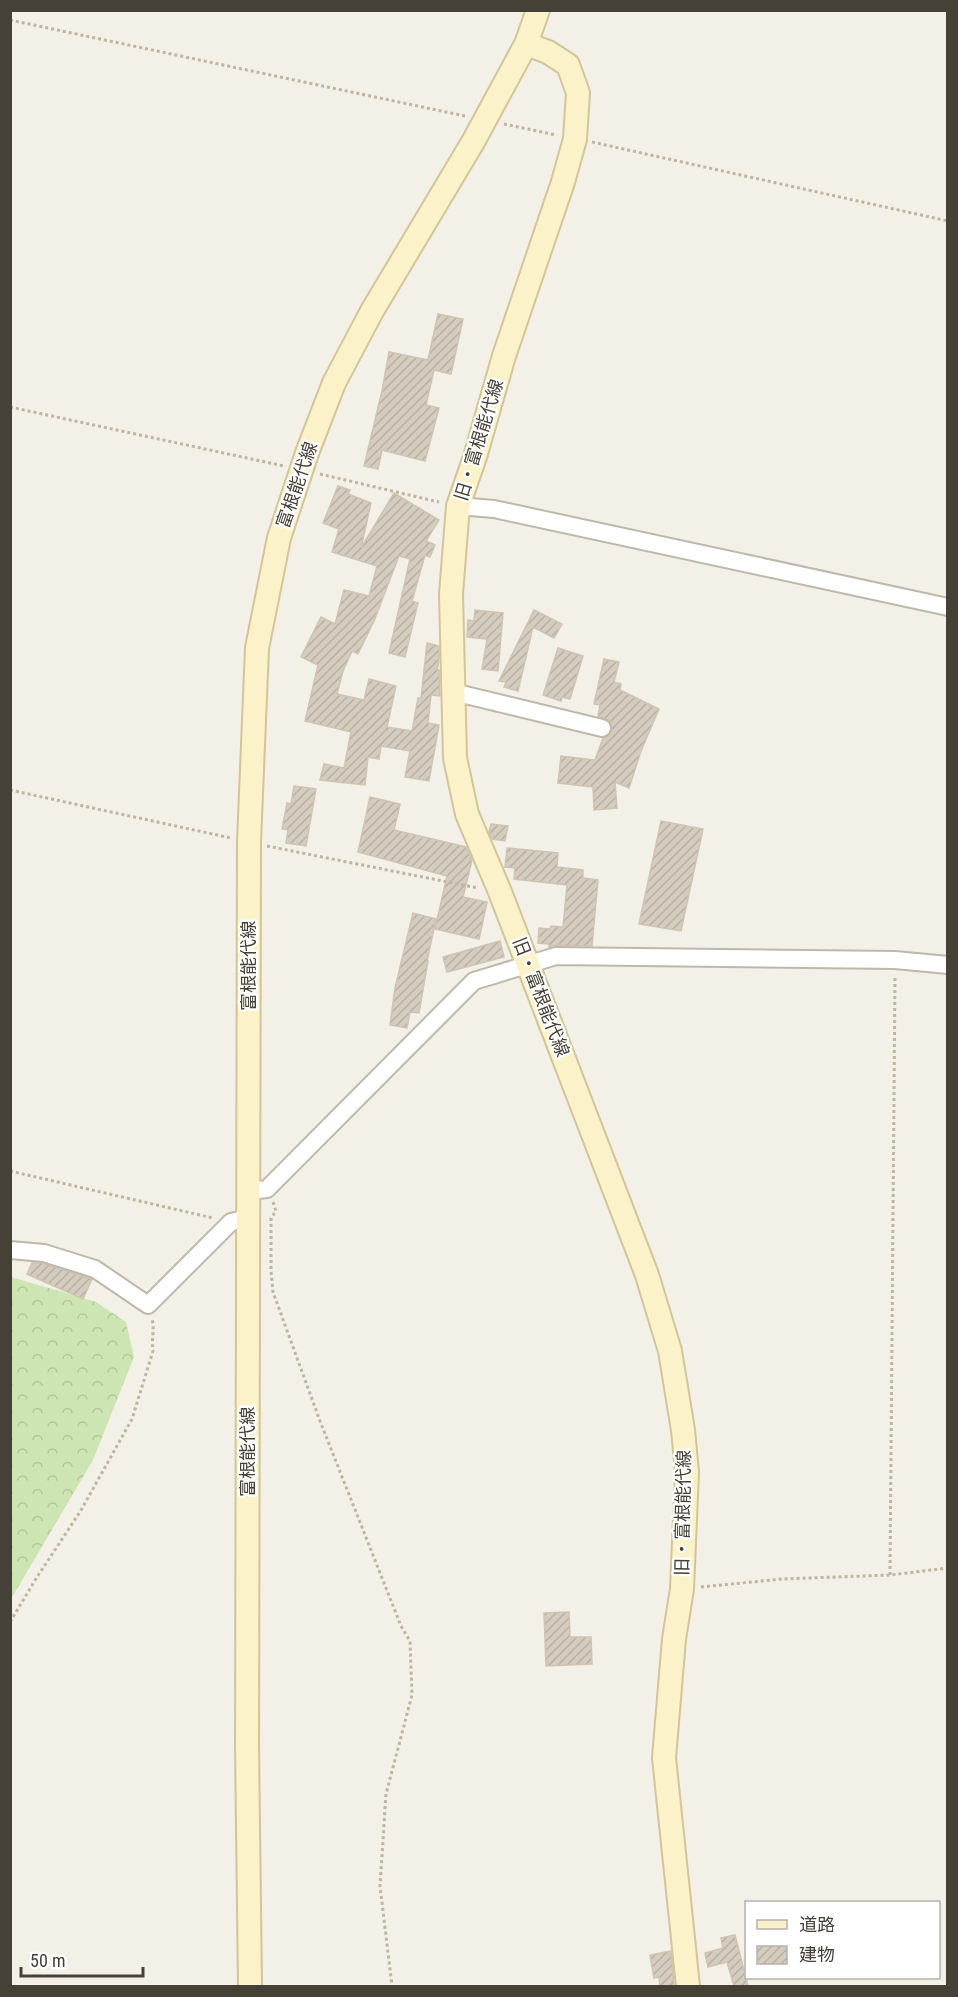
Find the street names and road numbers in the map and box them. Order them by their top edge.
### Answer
street label: 旧・富根能代線 [450,377,507,503]
street label: 富根能代線 [272,439,321,531]
street label: 富根能代線 [238,921,259,1011]
street label: 旧・富根能代線 [509,934,574,1059]
street label: 富根能代線 [237,1407,258,1497]
street label: 旧・富根能代線 [671,1450,694,1576]

